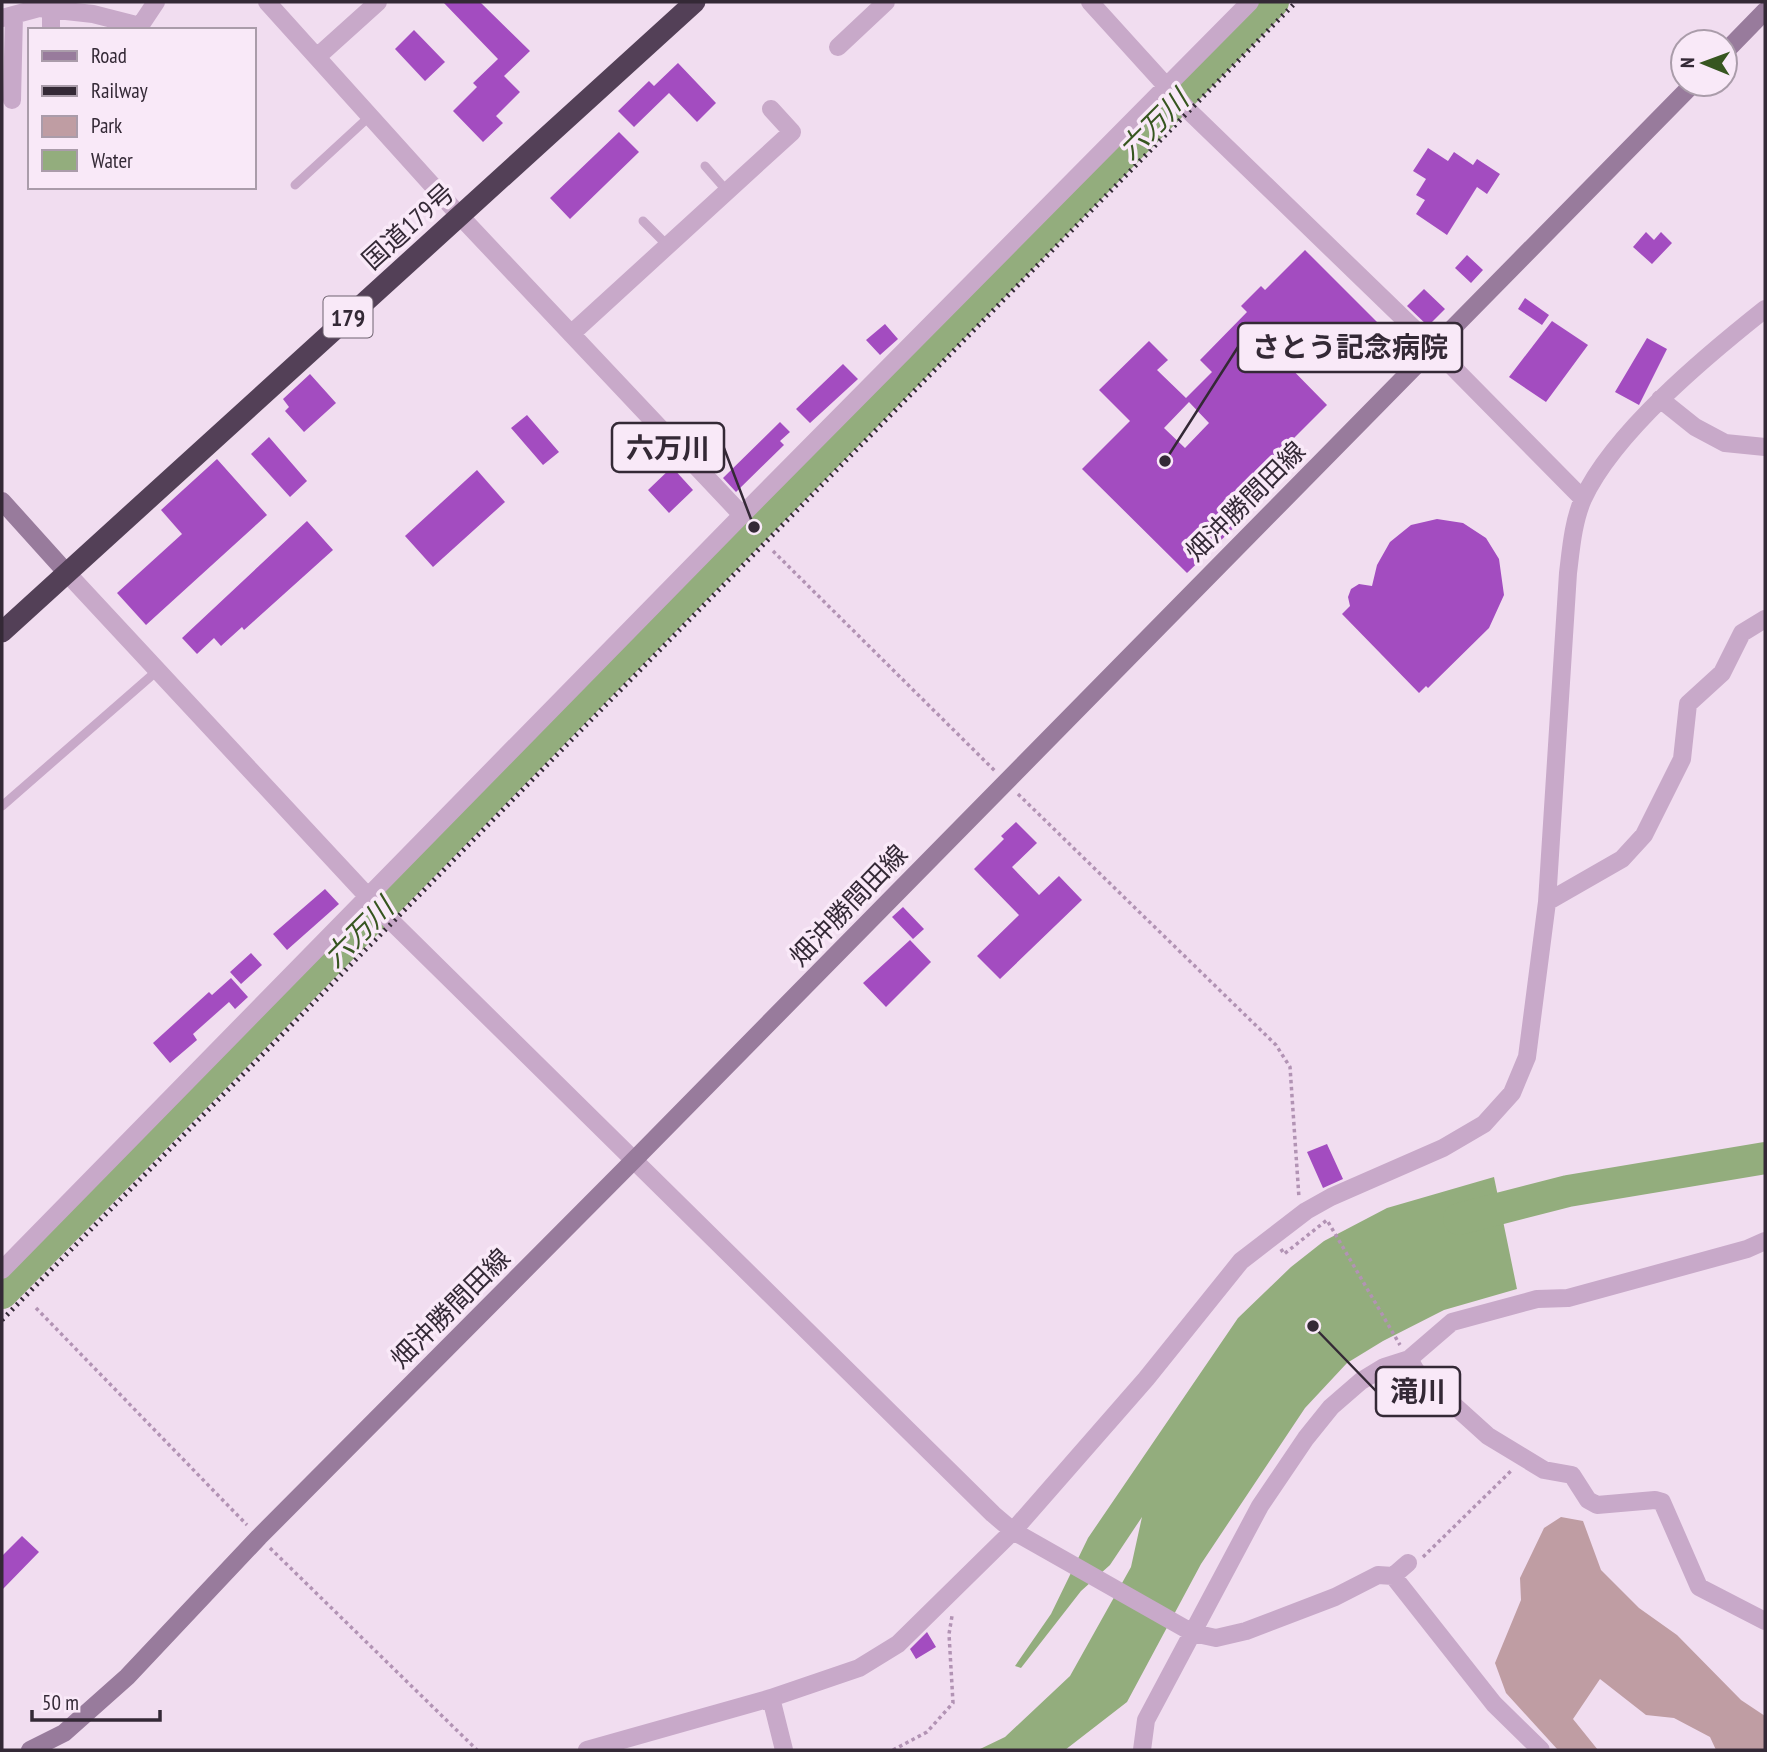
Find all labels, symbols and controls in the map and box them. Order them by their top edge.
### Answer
legend [28,28,256,189]
north arrow [1669,28,1739,98]
text: Road [91,42,127,69]
text: N [1675,57,1699,68]
text: Railway [91,77,148,104]
water label: 六万川 [1110,79,1198,167]
text: Park [91,112,122,139]
text: Water [91,147,133,174]
street label: 国道179号 [355,176,461,276]
road number: 179 [324,296,372,338]
callout: さとう記念病院 [1238,323,1462,372]
text: さとう記念病院 [1252,328,1448,365]
callout: 六万川 [612,423,724,472]
text: 六万川 [626,429,710,466]
street label: 畑沖勝間田線 [1178,434,1312,568]
street label: 畑沖勝間田線 [782,837,914,973]
water label: 六万川 [315,887,403,975]
street label: 畑沖勝間田線 [383,1241,517,1375]
callout: 滝川 [1376,1367,1460,1416]
text: 滝川 [1390,1372,1446,1409]
scale bar [32,1678,159,1722]
text: 50 m [42,1689,79,1716]

